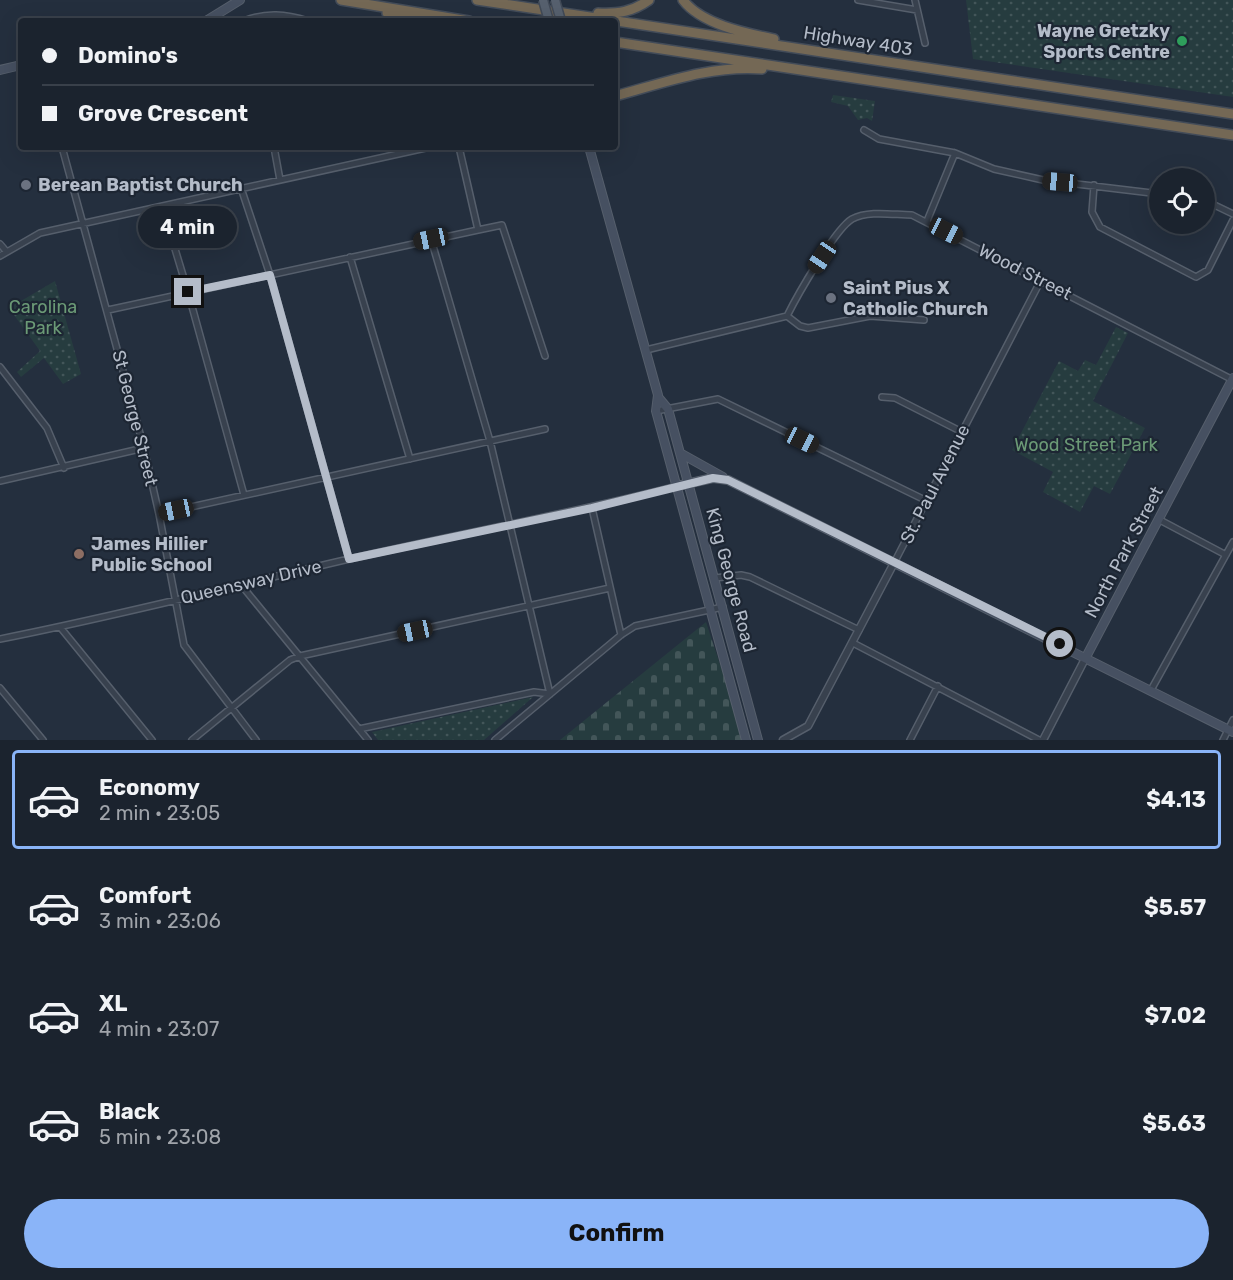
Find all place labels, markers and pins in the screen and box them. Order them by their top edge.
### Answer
place label: Wayne Gretzky Sports Centre [1037,20,1170,63]
marker: Wayne Gretzky Sports Centre [1175,34,1189,48]
place label: Berean Baptist Church [38,174,243,196]
marker: Berean Baptist Church [19,178,33,192]
place label: Saint Pius X Catholic Church [843,277,988,320]
marker: Saint Pius X Catholic Church [824,291,838,305]
place label: James Hillier Public School [91,533,212,576]
marker: James Hillier Public School [72,547,86,561]

